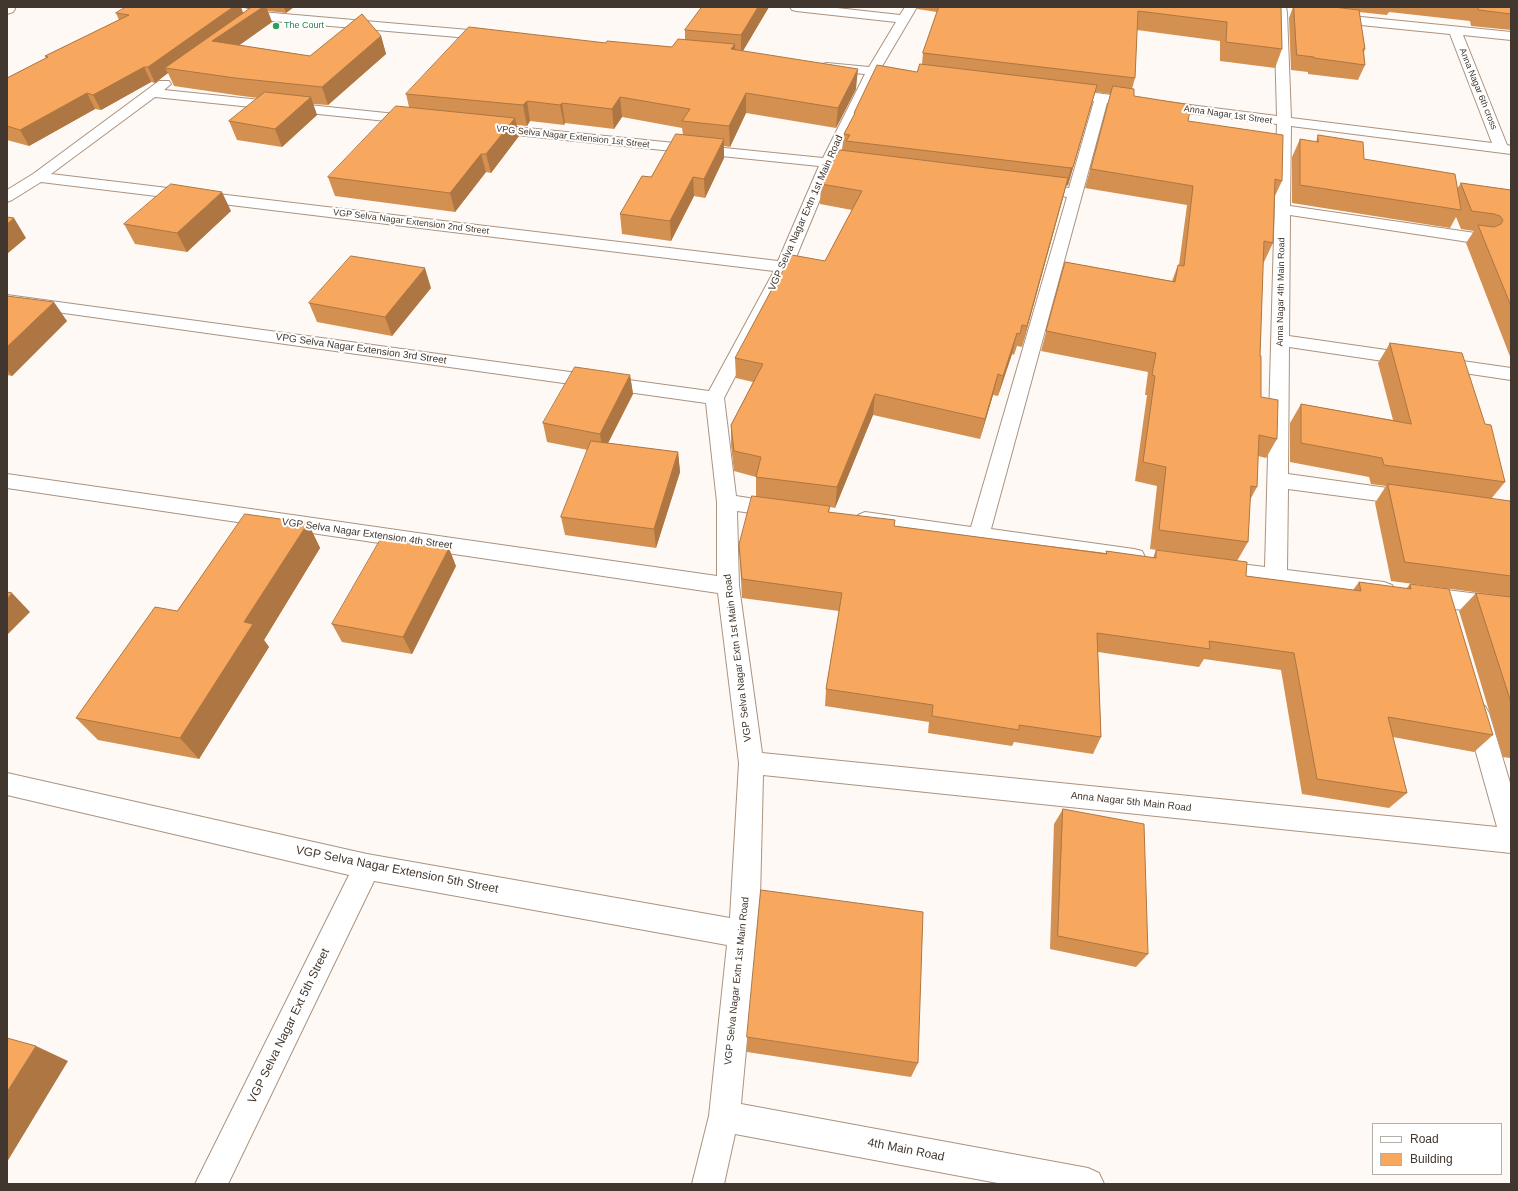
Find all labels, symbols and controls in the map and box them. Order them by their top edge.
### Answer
marker: The Court [271,21,281,31]
place label: The Court [284,21,324,31]
street label: Anna Nagar 6th cross [1457,47,1499,131]
street label: Anna Nagar 1st Street [1183,103,1273,127]
street label: VPG Selva Nagar Extension 1st Street [496,124,650,150]
street label: VGP Selva Nagar Extn 1st Main Road [766,133,846,293]
street label: VGP Selva Nagar Extension 2nd Street [332,207,490,237]
street label: Anna Nagar 4th Main Road [1275,237,1287,347]
street label: VPG Selva Nagar Extension 3rd Street [275,331,447,367]
street label: VGP Selva Nagar Extension 4th Street [281,516,453,552]
street label: VGP Selva Nagar Extn 1st Main Road [722,573,754,743]
street label: Anna Nagar 5th Main Road [1070,790,1192,814]
street label: VGP Selva Nagar Extension 5th Street [294,843,500,897]
street label: VGP Selva Nagar Extn 1st Main Road [722,896,752,1066]
street label: VGP Selva Nagar Ext 5th Street [245,946,333,1106]
legend [1372,1123,1502,1175]
text: Road [1410,1132,1439,1146]
street label: 4th Main Road [866,1135,946,1165]
text: Building [1410,1152,1453,1166]

